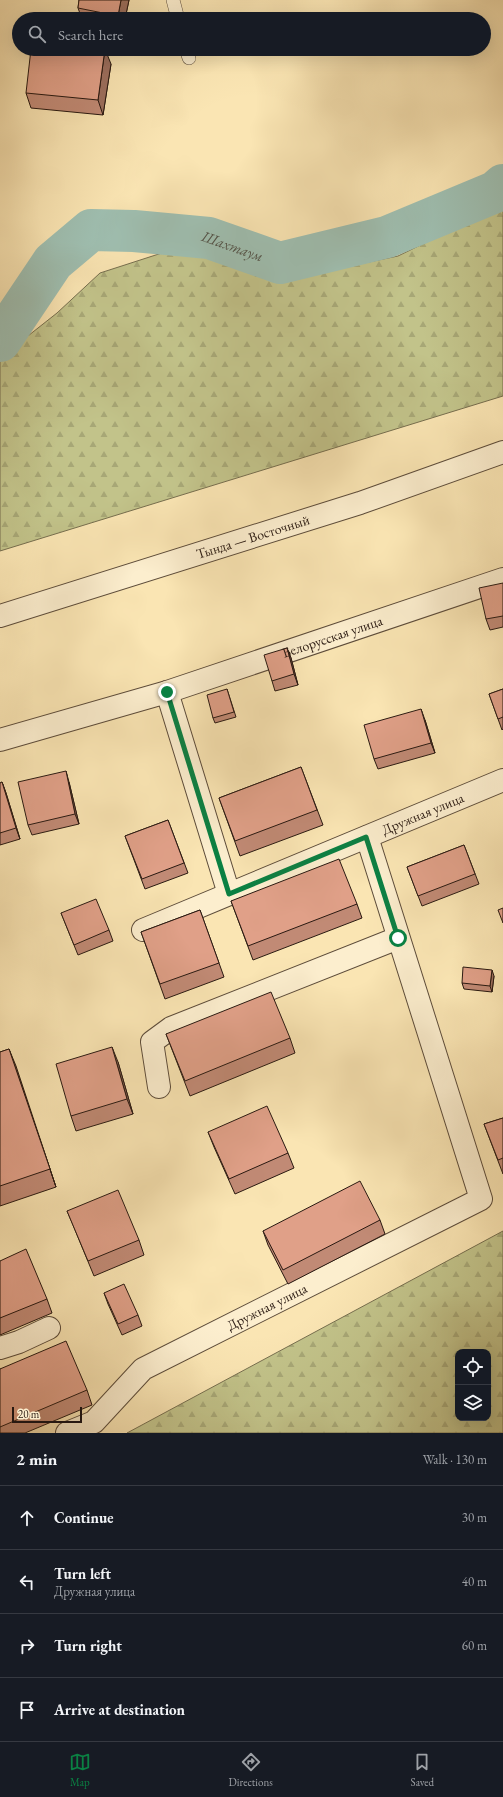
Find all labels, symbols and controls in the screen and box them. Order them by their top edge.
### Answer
search box [12,12,491,56]
icon: search [26,23,48,45]
text: Search here [58,25,123,44]
water label: Шахтаум [198,226,266,265]
street label: Тында — Восточный [194,510,312,563]
street label: Белорусская улица [280,611,385,662]
route end [158,683,176,701]
street label: Дружная улица [379,788,467,839]
route start [389,929,407,947]
street label: Дружная улица [224,1279,310,1334]
map controls [455,1349,491,1421]
button: locate [455,1349,491,1385]
button: layers [455,1385,491,1421]
scale bar [12,1405,82,1424]
text: 20 m [18,1407,39,1421]
text: 2 min [16,1448,57,1470]
text: Walk · 130 m [423,1451,487,1468]
icon: ahead [16,1507,38,1529]
text: Continue [54,1508,114,1527]
text: 30 m [462,1509,487,1526]
text: Turn left [54,1564,111,1583]
icon: left [16,1571,38,1593]
text: 40 m [462,1573,487,1590]
text: Дружная улица [54,1583,135,1600]
icon: right [16,1635,38,1657]
text: Turn right [54,1636,122,1655]
text: 60 m [462,1637,487,1654]
icon: arrive [16,1699,38,1721]
text: Arrive at destination [54,1700,185,1719]
tab: Map [69,1751,91,1789]
tab: Directions [229,1751,273,1789]
tab: Saved [411,1751,434,1789]

